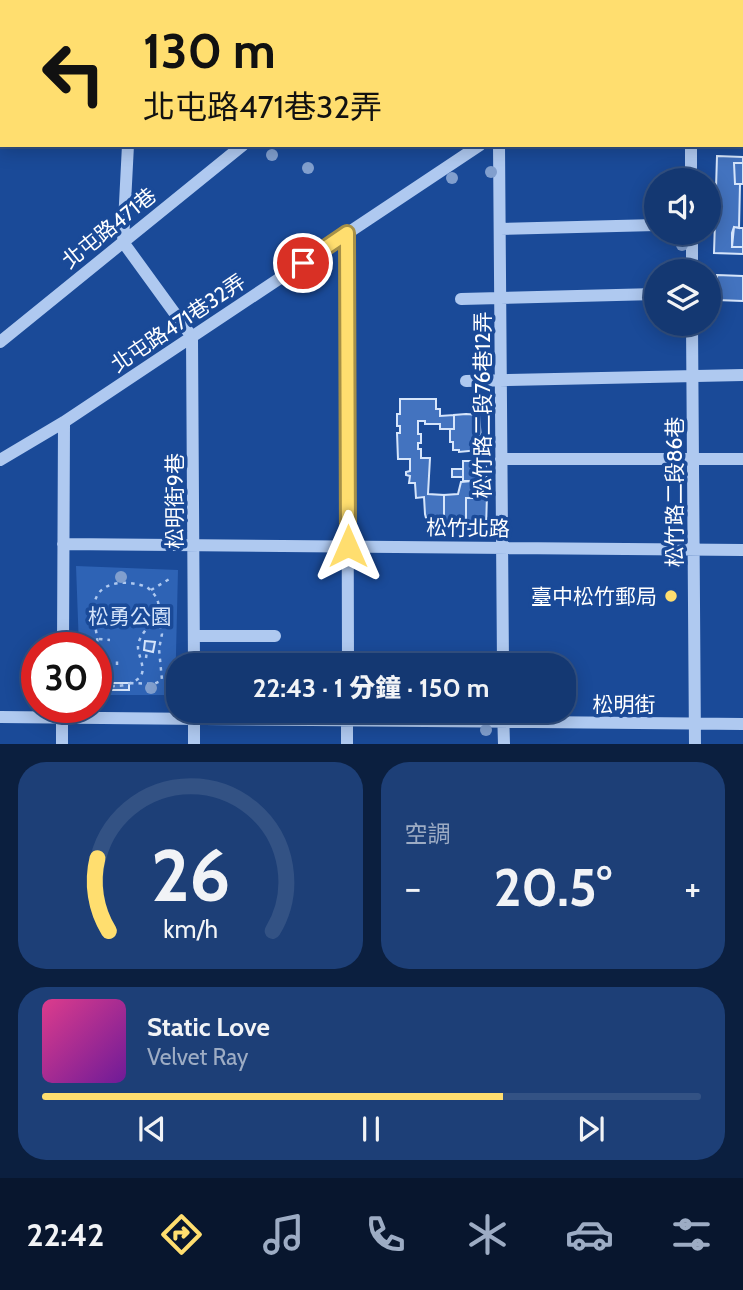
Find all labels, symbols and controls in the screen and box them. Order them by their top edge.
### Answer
text: 130 m [143,21,276,80]
icon: left [28,28,119,119]
text: 北屯路471巷32弄 [143,87,382,126]
map controls [644,168,721,336]
button: sound [644,168,721,245]
street label: 北屯路471巷 [57,183,161,273]
pin [273,233,333,293]
icon: arrive [284,244,322,282]
button: layers [644,259,721,336]
street label: 北屯路471巷32弄 [106,269,250,377]
street label: 松竹路二段76巷12弄 [470,312,495,498]
street label: 松竹路二段86巷 [662,417,687,567]
street label: 松明街9巷 [162,453,187,549]
position arrow [311,509,385,583]
street label: 松竹北路 [426,515,510,541]
place label: 臺中松竹郵局 [531,584,657,609]
marker: 臺中松竹郵局 [663,588,679,604]
park label: 松勇公園 [88,604,172,629]
speed limit sign: 30 [21,632,112,723]
text: 22:43 · 1 分鐘 · 150 m [253,672,489,704]
street label: 松明街 [593,692,656,717]
text: 空調 [405,820,451,848]
text: 26 [151,832,230,920]
text: 20.5° [494,856,612,919]
text: − [405,864,421,911]
text: + [684,864,701,911]
text: km/h [163,914,218,944]
text: Static Love [147,1011,270,1043]
text: Velvet Ray [147,1043,248,1071]
icon: previous [133,1110,171,1148]
icon: pause [352,1110,390,1148]
icon: next [572,1110,610,1148]
icon: directions [157,1210,206,1259]
icon: music [259,1210,308,1259]
icon: phone [361,1210,410,1259]
icon: climate [463,1210,512,1259]
icon: car [565,1210,614,1259]
icon: filters [667,1210,716,1259]
text: 22:42 [27,1215,104,1254]

